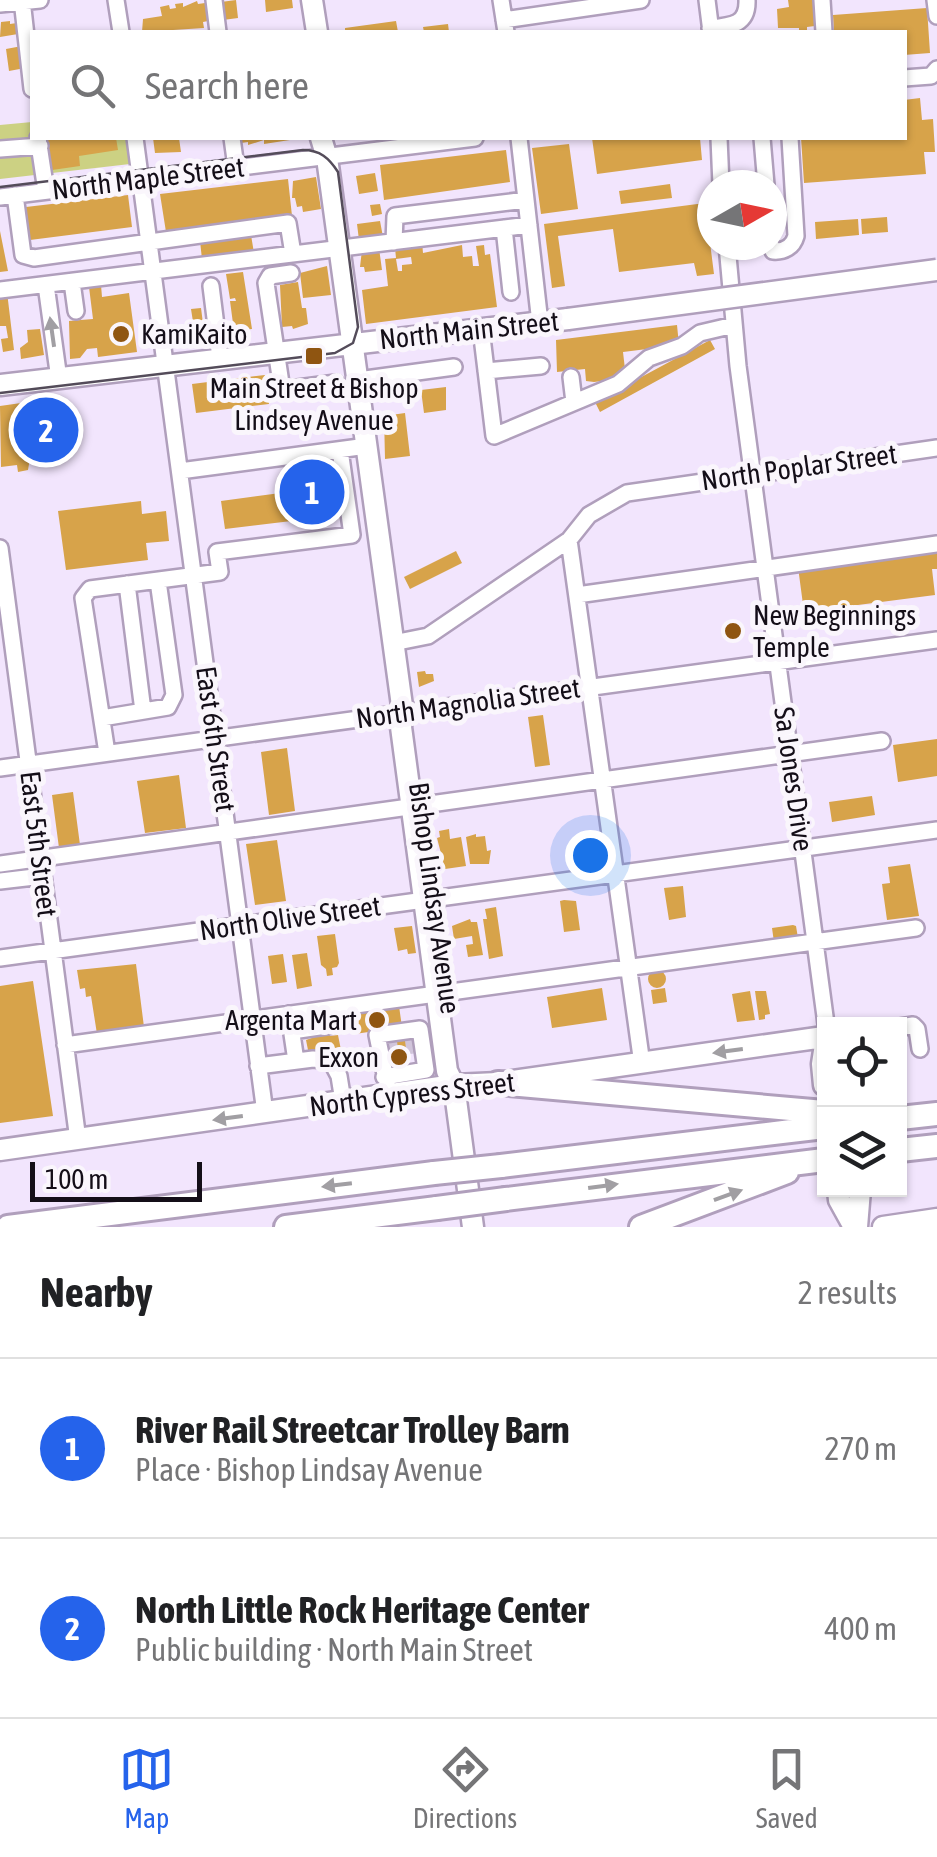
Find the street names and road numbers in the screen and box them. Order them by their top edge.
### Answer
street label: North Maple Street [50,150,246,206]
street label: North Main Street [378,305,560,355]
street label: North Poplar Street [699,437,899,497]
street label: East 6th Street [190,664,242,814]
street label: North Magnolia Street [354,671,582,735]
street label: Sa Jones Drive [768,705,820,853]
street label: East 5th Street [14,769,64,919]
street label: Bishop Lindsay Avenue [403,780,467,1016]
street label: North Olive Street [197,889,383,947]
street label: North Cypress Street [308,1066,516,1122]

